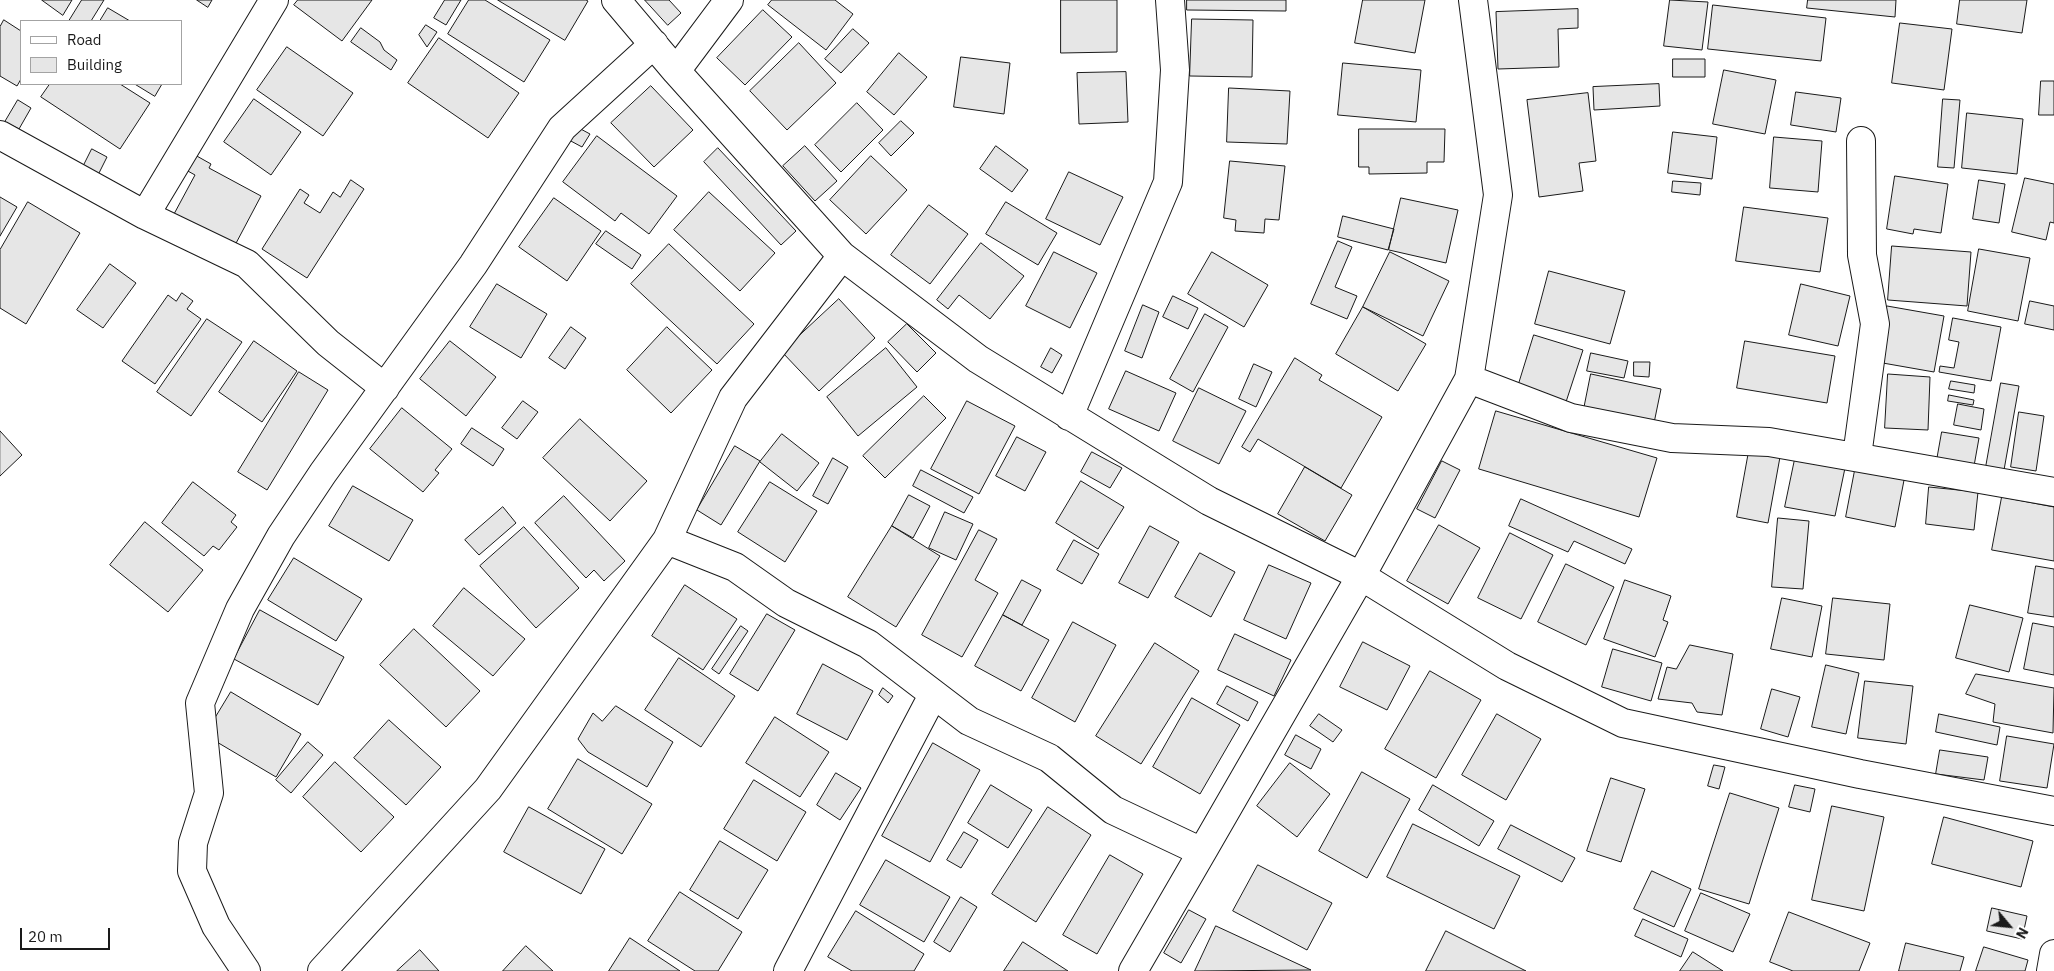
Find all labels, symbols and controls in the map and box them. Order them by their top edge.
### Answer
legend [20,20,182,85]
text: Road [67,30,102,49]
text: Building [67,55,122,74]
north arrow [1984,901,2034,951]
scale bar [22,918,112,950]
text: N [2012,924,2033,942]
text: 20 m [28,927,63,946]

